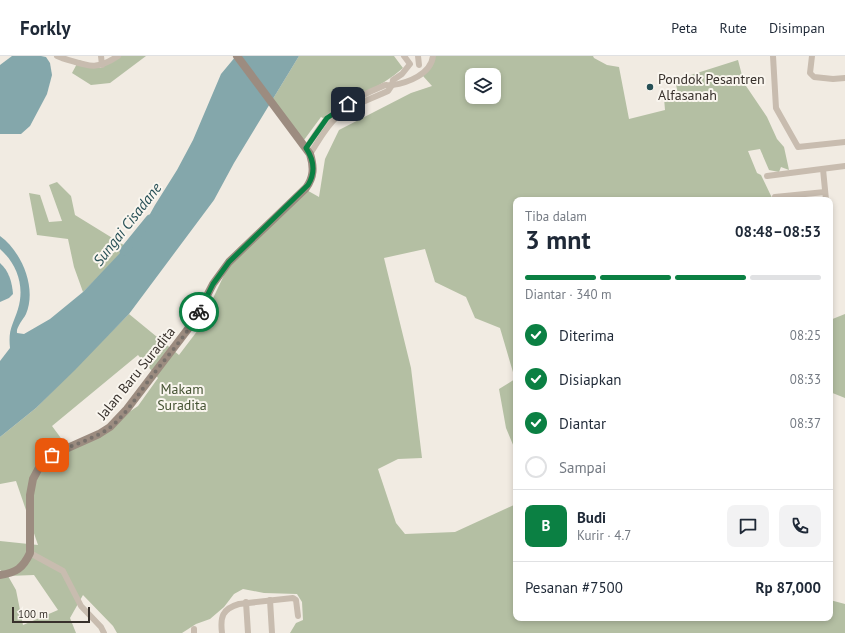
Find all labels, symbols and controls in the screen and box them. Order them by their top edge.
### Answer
text: Forkly [20,16,71,40]
text: Peta [671,19,697,37]
text: Rute [719,19,747,37]
text: Disimpan [769,19,825,37]
map controls [465,68,501,104]
button: layers [465,68,501,104]
place label: Pondok Pesantren Alfasanah [658,70,765,104]
marker: Pondok Pesantren Alfasanah [645,82,655,92]
pin [331,87,365,121]
icon: home [337,93,359,115]
water label: Sungai Cisadane [89,179,165,269]
text: Tiba dalam [525,208,587,225]
text: 08:48–08:53 [735,222,821,241]
text: 3 mnt [525,223,591,256]
text: Diantar · 340 m [525,286,612,303]
courier [179,292,219,332]
icon: bike [188,301,210,323]
street label: Jalan Baru Suradita [92,323,179,424]
icon: check [525,324,547,346]
text: Diterima [559,326,614,345]
text: 08:25 [790,327,821,344]
icon: check [525,368,547,390]
text: Disiapkan [559,370,622,389]
text: 08:33 [790,371,821,388]
park label: Makam Suradita [157,380,207,414]
icon: check [525,412,547,434]
text: Diantar [559,414,606,433]
text: 08:37 [790,415,821,432]
pin [35,438,69,472]
icon: bag [41,444,63,466]
text: Sampai [559,458,606,477]
button: chat [727,505,769,547]
button: phone [779,505,821,547]
text: Budi [577,508,606,527]
text: B [542,516,550,535]
text: Kurir · 4.7 [577,527,631,544]
text: Pesanan #7500 [525,578,623,597]
text: Rp 87,000 [756,578,821,597]
scale bar [12,605,90,624]
text: 100 m [18,607,48,621]

